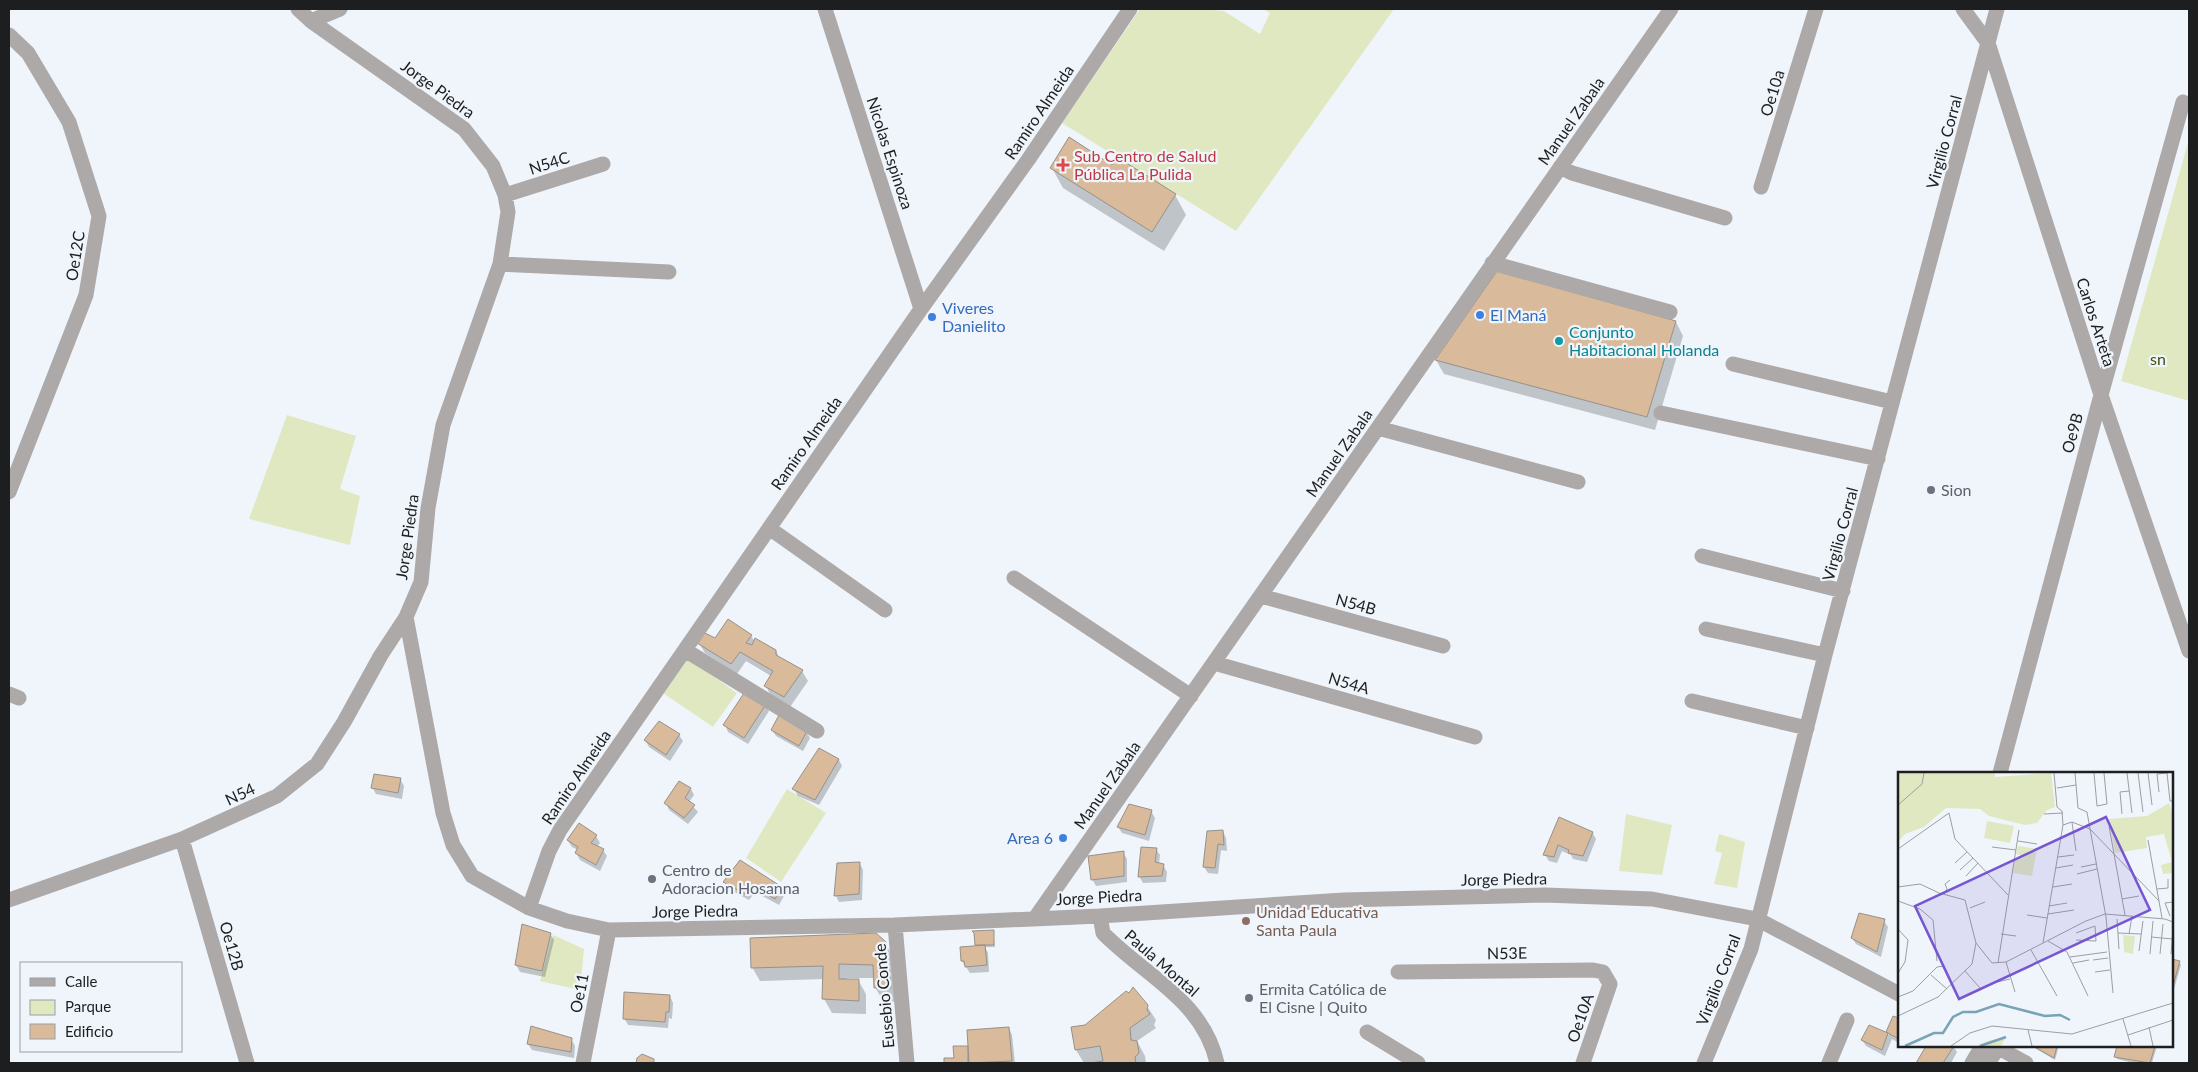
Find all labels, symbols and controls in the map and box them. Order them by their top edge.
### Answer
street label: Jorge Piedra [398,56,479,122]
street label: Ramiro Almeida [1000,61,1077,163]
street label: Oe10a [1755,67,1788,118]
street label: Manuel Zabala [1533,73,1608,168]
street label: Virgilio Corral [1922,93,1965,191]
street label: Nicolas Espinoza [863,94,918,211]
place label: Sub Centro de Salud Pública La Pulida [1074,146,1216,183]
street label: N54C [526,147,572,178]
marker: Sub Centro de Salud Pública La Pulida [1056,158,1070,172]
street label: Oe12C [61,229,88,282]
street label: Carlos Arteta [2073,275,2120,369]
place label: Viveres Danielito [942,298,1006,335]
place label: El Maná [1490,305,1547,324]
marker: El Maná [1474,309,1486,321]
marker: Viveres Danielito [926,311,938,323]
place label: Conjunto Habitacional Holanda [1569,322,1719,359]
marker: Conjunto Habitacional Holanda [1553,335,1565,347]
park label: sn [2150,349,2166,368]
street label: Ramiro Almeida [766,392,845,493]
street label: Manuel Zabala [1301,405,1376,500]
street label: Oe9B [2057,411,2086,455]
place label: Sion [1941,480,1971,499]
marker: Sion [1925,484,1937,496]
street label: Virgilio Corral [1818,485,1861,583]
street label: Jorge Piedra [391,493,422,581]
street label: N54B [1334,589,1378,618]
street label: N54A [1327,668,1372,697]
street label: Ramiro Almeida [537,726,614,828]
street label: Manuel Zabala [1069,737,1144,832]
inset map [1898,772,2173,1047]
street label: N54 [222,778,258,809]
place label: Area 6 [1007,828,1053,847]
marker: Area 6 [1057,832,1069,844]
place label: Centro de Adoracion Hosanna [662,860,800,897]
street label: Jorge Piedra [1461,868,1547,889]
marker: Centro de Adoracion Hosanna [646,873,658,885]
street label: Jorge Piedra [1055,885,1143,908]
street label: Jorge Piedra [652,900,738,921]
place label: Unidad Educativa Santa Paula [1256,902,1378,939]
marker: Unidad Educativa Santa Paula [1240,915,1252,927]
street label: Oe12B [216,919,249,973]
street label: Paula Montal [1121,925,1203,1000]
street label: Virgilio Corral [1691,932,1744,1028]
street label: Eusebio Conde [869,943,898,1049]
street label: N53E [1487,943,1527,962]
legend [20,962,182,1052]
text: Calle [65,972,98,990]
street label: Oe11 [565,972,592,1014]
place label: Ermita Católica de El Cisne | Quito [1259,979,1387,1016]
street label: Oe10A [1562,991,1597,1045]
marker: Ermita Católica de El Cisne | Quito [1243,992,1255,1004]
text: Parque [65,997,111,1015]
text: Edificio [65,1022,113,1040]

